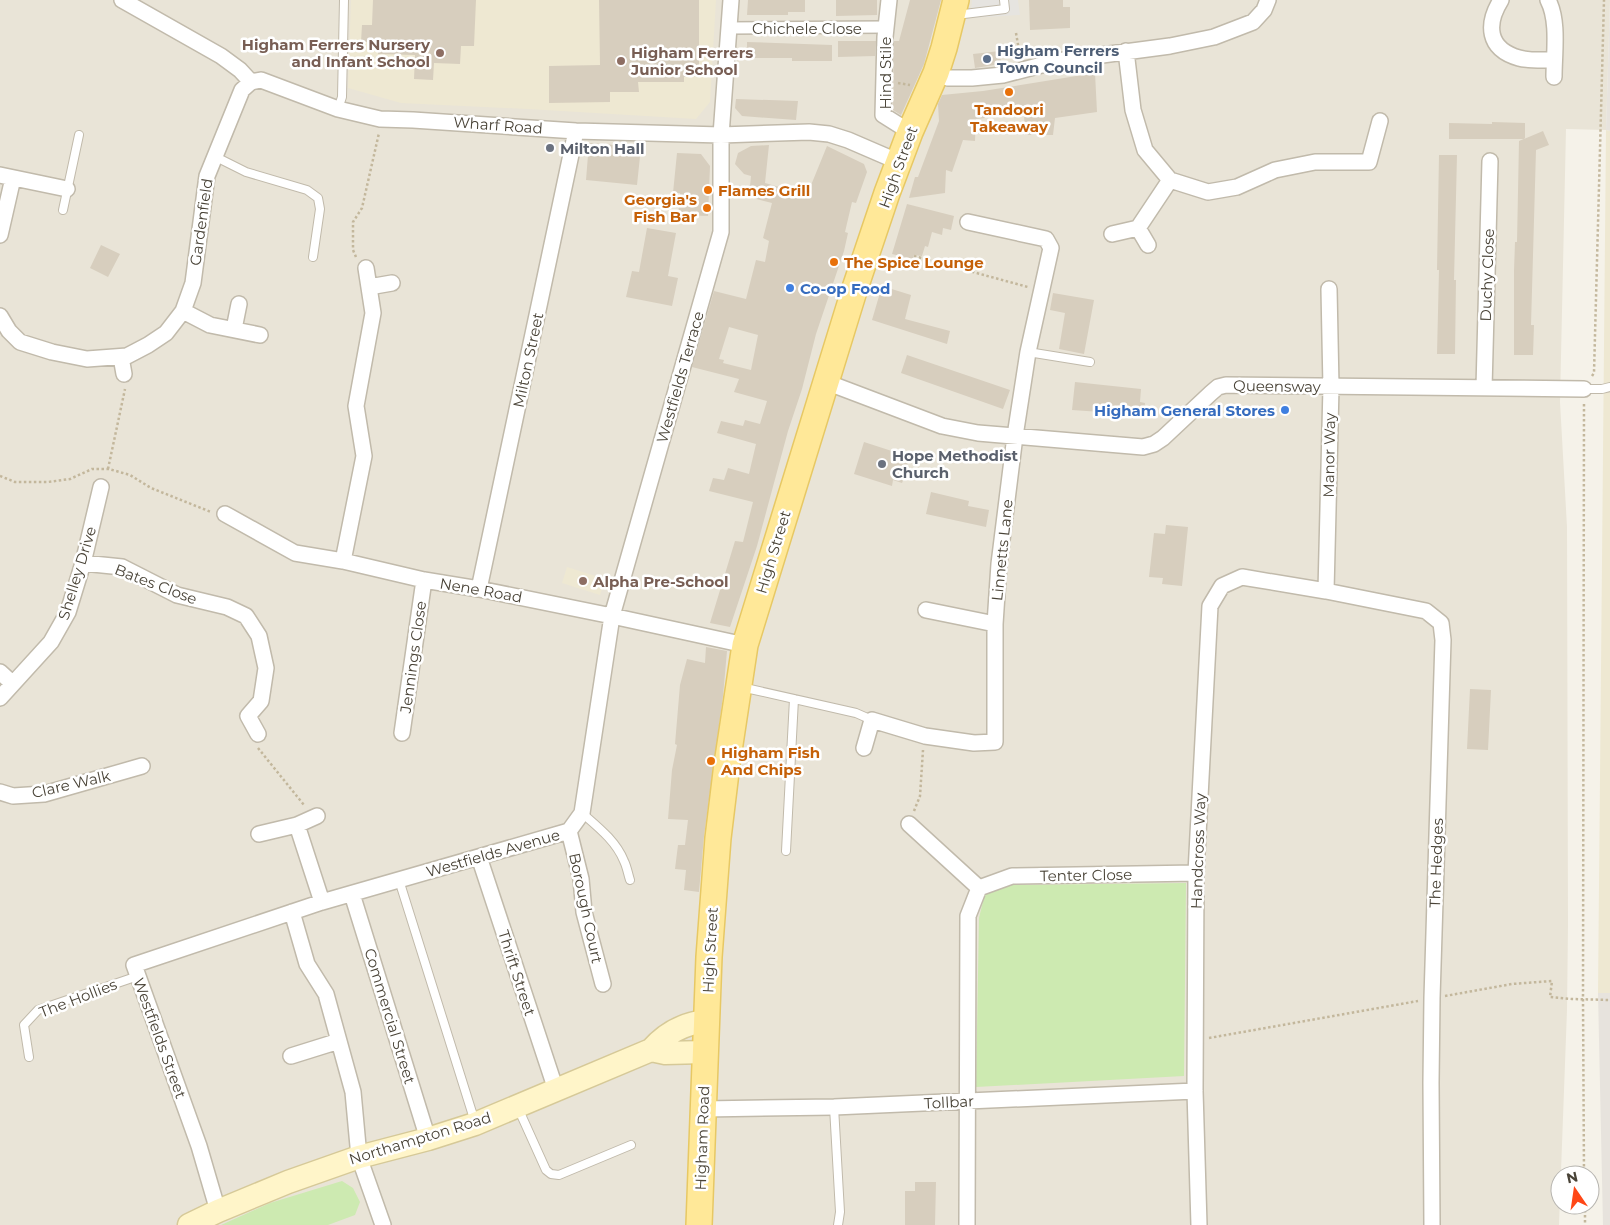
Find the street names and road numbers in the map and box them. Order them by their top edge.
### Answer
street label: Chichele Close [752,19,862,38]
street label: Hind Stile [876,37,895,109]
street label: Wharf Road [453,112,543,138]
street label: High Street [874,123,922,211]
street label: Gardenfield [185,177,217,267]
street label: Duchy Close [1476,228,1498,322]
street label: Westfields Terrace [652,309,708,445]
street label: Milton Street [509,311,547,409]
street label: Queensway [1233,376,1322,396]
street label: Manor Way [1319,411,1339,498]
street label: Linnetts Lane [987,498,1017,602]
street label: High Street [751,508,795,596]
street label: Shelley Drive [54,524,100,622]
street label: Bates Close [112,560,200,608]
street label: Nene Road [438,573,524,607]
street label: Jennings Close [396,600,430,715]
street label: Clare Walk [30,766,112,802]
street label: Handcross Way [1186,792,1210,909]
street label: The Hedges [1425,818,1447,908]
street label: Westfields Avenue [424,825,562,881]
street label: Borough Court [565,851,607,965]
street label: Tenter Close [1040,865,1132,885]
street label: High Street [698,907,722,993]
street label: Thrift Street [494,928,540,1018]
street label: Commercial Street [360,946,420,1086]
street label: The Hollies [36,974,120,1022]
street label: Westfields Street [129,975,191,1101]
street label: Higham Road [691,1085,713,1191]
street label: Tollbar [923,1091,975,1113]
street label: Northampton Road [347,1107,493,1169]

